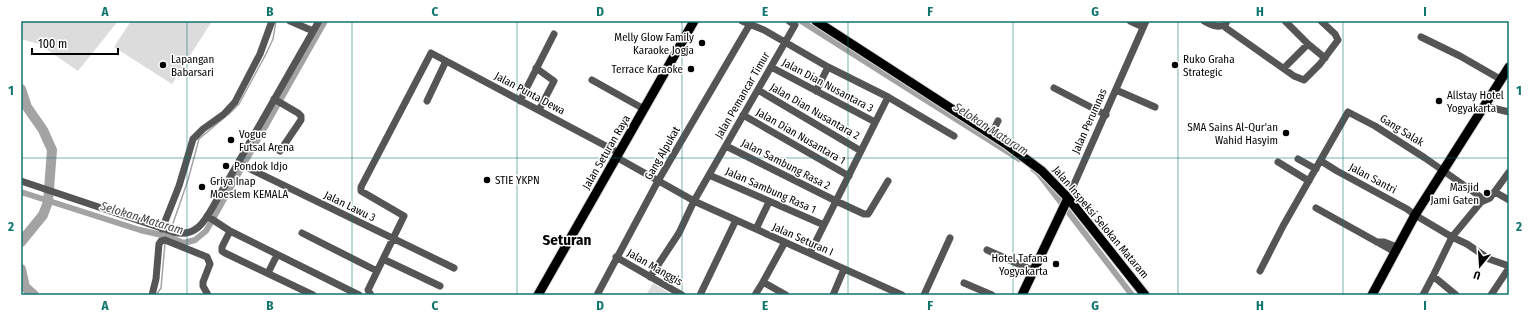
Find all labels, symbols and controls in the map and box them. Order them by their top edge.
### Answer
text: A [100,4,109,19]
text: B [266,4,274,19]
text: C [432,4,439,19]
text: D [596,4,604,19]
text: E [762,4,768,19]
text: F [927,4,933,19]
text: G [1091,4,1099,19]
text: H [1256,4,1264,19]
text: I [1423,4,1427,19]
scale bar [32,30,118,56]
place label: Melly Glow Family Karaoke Jogja [614,31,694,57]
text: 100 m [38,37,67,51]
marker: Melly Glow Family Karaoke Jogja [697,38,707,48]
street label: Jalan Pemancar Timur [712,50,773,141]
place label: Lapangan Babarsari [171,53,214,79]
place label: Ruko Graha Strategic [1183,53,1235,79]
street label: Jalan Dian Nusantara 3 [780,56,876,115]
marker: Lapangan Babarsari [158,60,168,70]
marker: Ruko Graha Strategic [1170,60,1180,70]
place label: Terrace Karaoke [612,63,683,76]
marker: Terrace Karaoke [686,64,696,74]
street label: Jalan Punta Dewa [492,69,567,117]
street label: Jalan Dian Nusantara 2 [768,80,862,142]
text: 1 [8,83,14,98]
text: 1 [1516,83,1522,98]
street label: Jalan Perumnas [1069,86,1110,156]
place label: Allstay Hotel Yogyakarta [1447,89,1504,115]
marker: Allstay Hotel Yogyakarta [1434,96,1444,106]
water label: Selokan Mataram [950,99,1031,158]
street label: Jalan Dian Nusantara 1 [754,106,848,167]
street label: Gang Salak [1377,112,1427,149]
street label: Jalan Seturan Raya [580,113,633,192]
place label: SMA Sains Al-Qur'an Wahid Hasyim [1187,121,1278,147]
street label: Gang Alpukat [642,124,683,182]
place label: Vogue Futsal Arena [239,128,294,154]
marker: SMA Sains Al-Qur'an Wahid Hasyim [1281,128,1291,138]
marker: Vogue Futsal Arena [226,135,236,145]
street label: Jalan Sambung Rasa 2 [739,136,833,193]
place label: Pondok Idjo [234,160,288,173]
marker: Pondok Idjo [221,161,231,171]
street label: Jalan Santri [1347,161,1399,196]
street label: Jalan Inspeksi Selokan Mataram [1050,164,1151,281]
street label: Jalan Sambung Rasa 1 [724,165,818,216]
place label: STIE YKPN [495,174,540,187]
place label: Griya Inap Moeslem KEMALA [210,175,289,201]
marker: STIE YKPN [482,175,492,185]
place label: Masjid Jami Gaten [1430,181,1479,207]
marker: Griya Inap Moeslem KEMALA [197,182,207,192]
street label: Jalan Lawu 3 [322,188,378,224]
marker: Masjid Jami Gaten [1482,188,1492,198]
water label: Selokan Mataram [98,198,185,237]
text: 2 [7,219,14,234]
text: 2 [1515,219,1522,234]
street label: Jalan Seturan I [770,220,835,259]
district label: Seturan [543,231,592,249]
street label: Jalan Manggis [625,246,685,289]
north arrow [1460,246,1500,286]
place label: Hotel Tafana Yogyakarta [992,252,1048,278]
marker: Hotel Tafana Yogyakarta [1051,259,1061,269]
text: U [1472,268,1482,282]
text: A [100,298,109,313]
text: B [266,298,274,313]
text: C [432,298,439,313]
text: D [596,298,604,313]
text: E [762,298,768,313]
text: F [927,298,933,313]
text: G [1091,298,1099,313]
text: H [1256,298,1264,313]
text: I [1423,298,1427,313]

